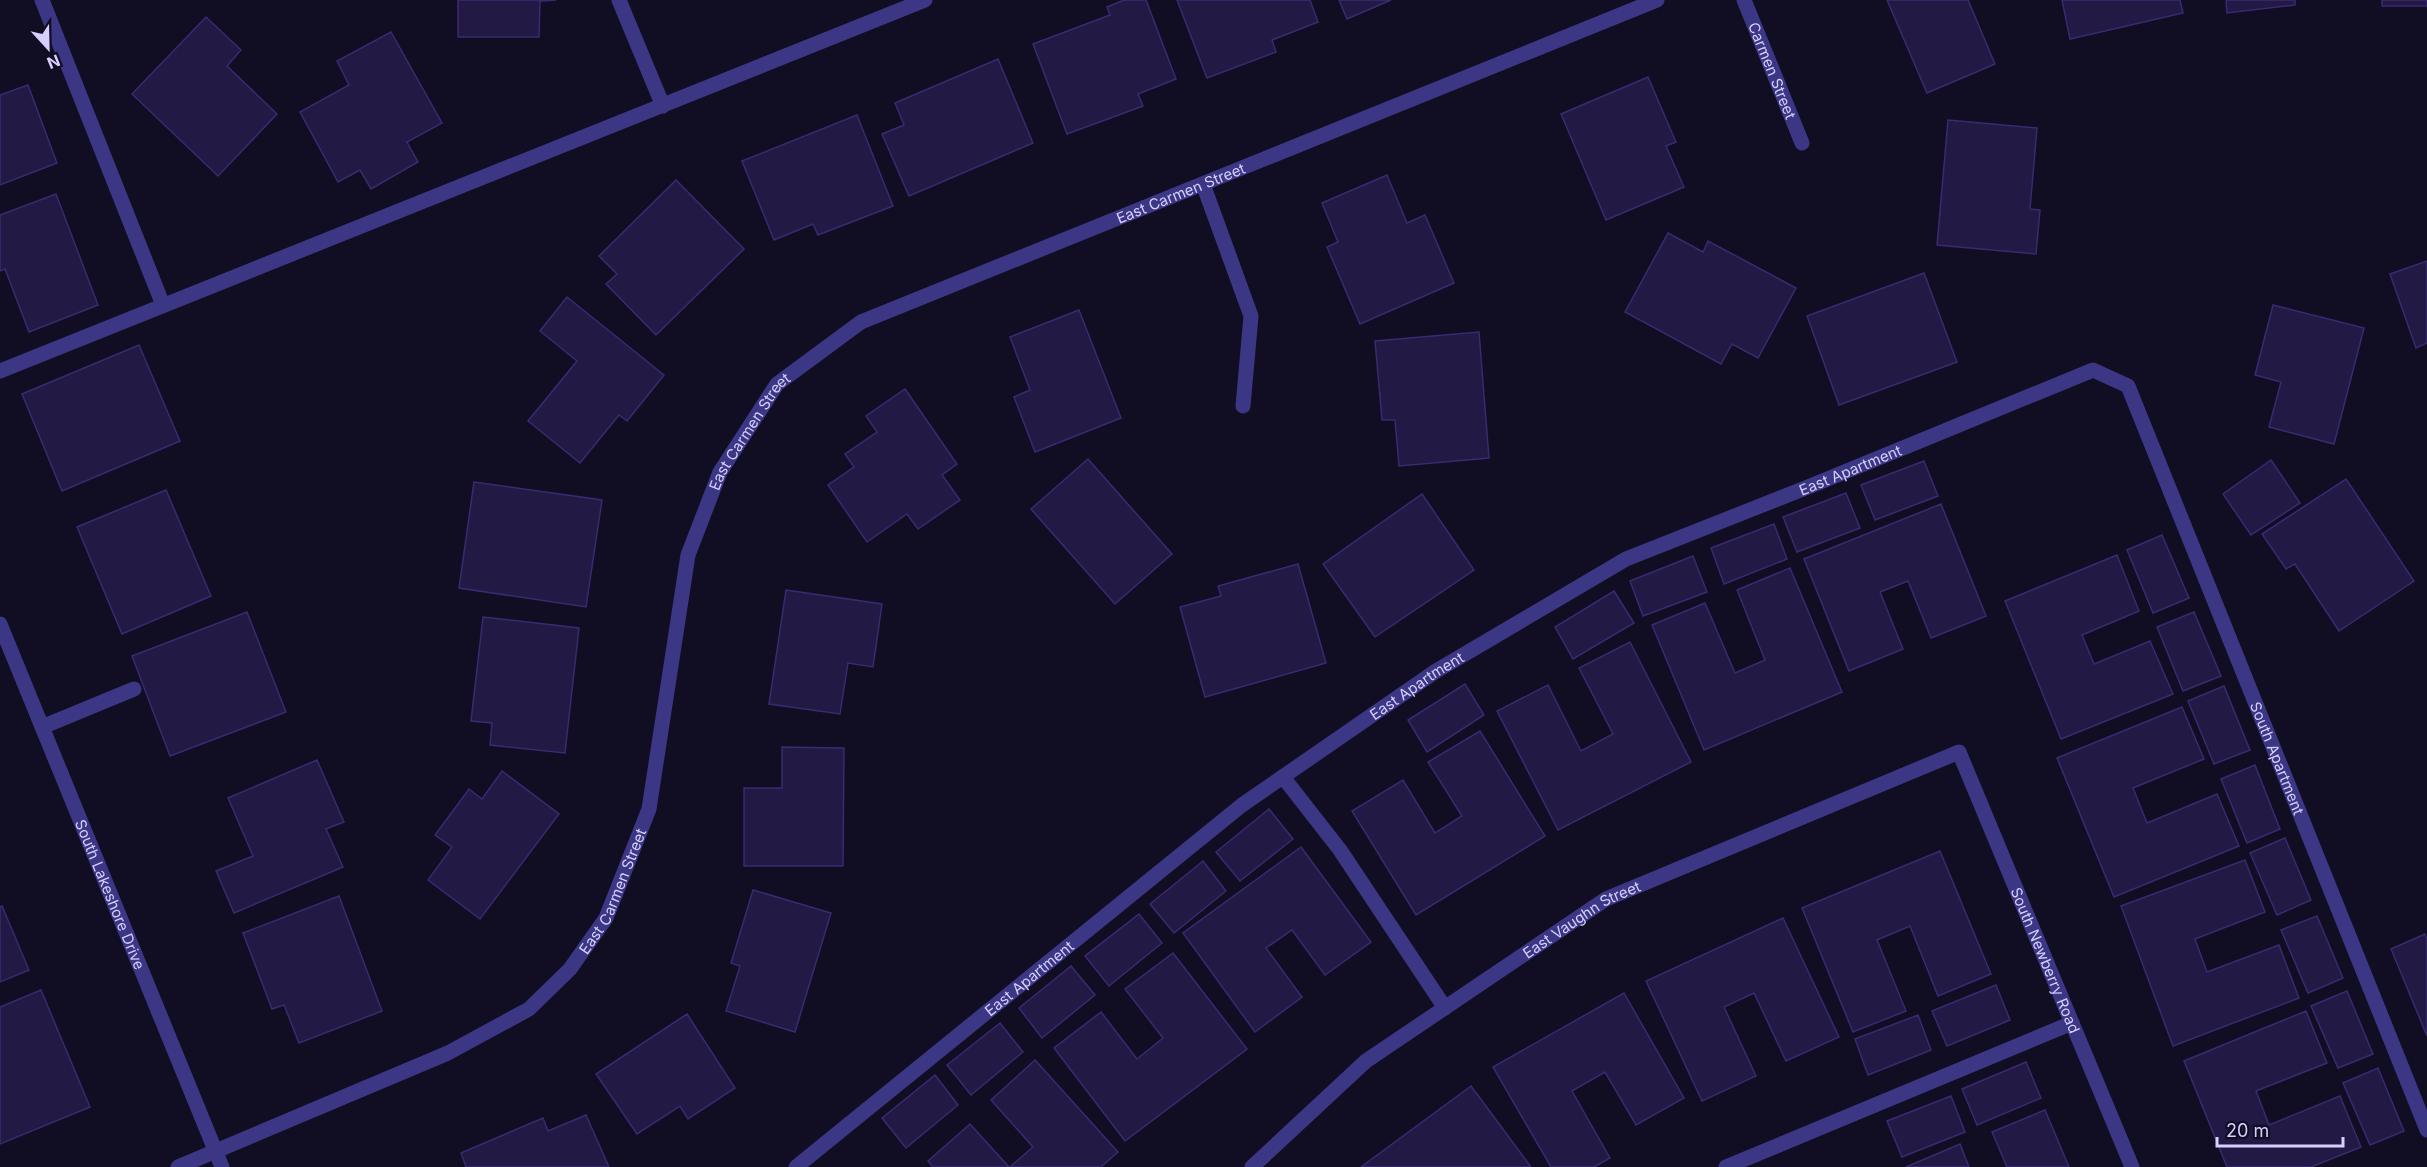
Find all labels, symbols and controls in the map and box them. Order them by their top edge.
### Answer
north arrow [18,18,78,78]
street label: Carmen Street [1744,19,1801,122]
text: N [44,50,63,73]
street label: East Carmen Street [1113,158,1248,227]
street label: East Carmen Street [704,368,794,493]
street label: East Apartment [1796,440,1904,499]
street label: East Apartment [1366,647,1467,724]
street label: South Apartment [2246,699,2309,817]
street label: South Lakeshore Drive [71,816,150,972]
street label: East Carmen Street [574,825,650,957]
street label: East Vaughn Street [1519,876,1643,962]
street label: South Newberry Road [2007,884,2085,1036]
street label: East Apartment [981,936,1077,1020]
scale bar [2217,1110,2343,1148]
text: 20 m [2226,1120,2269,1141]

